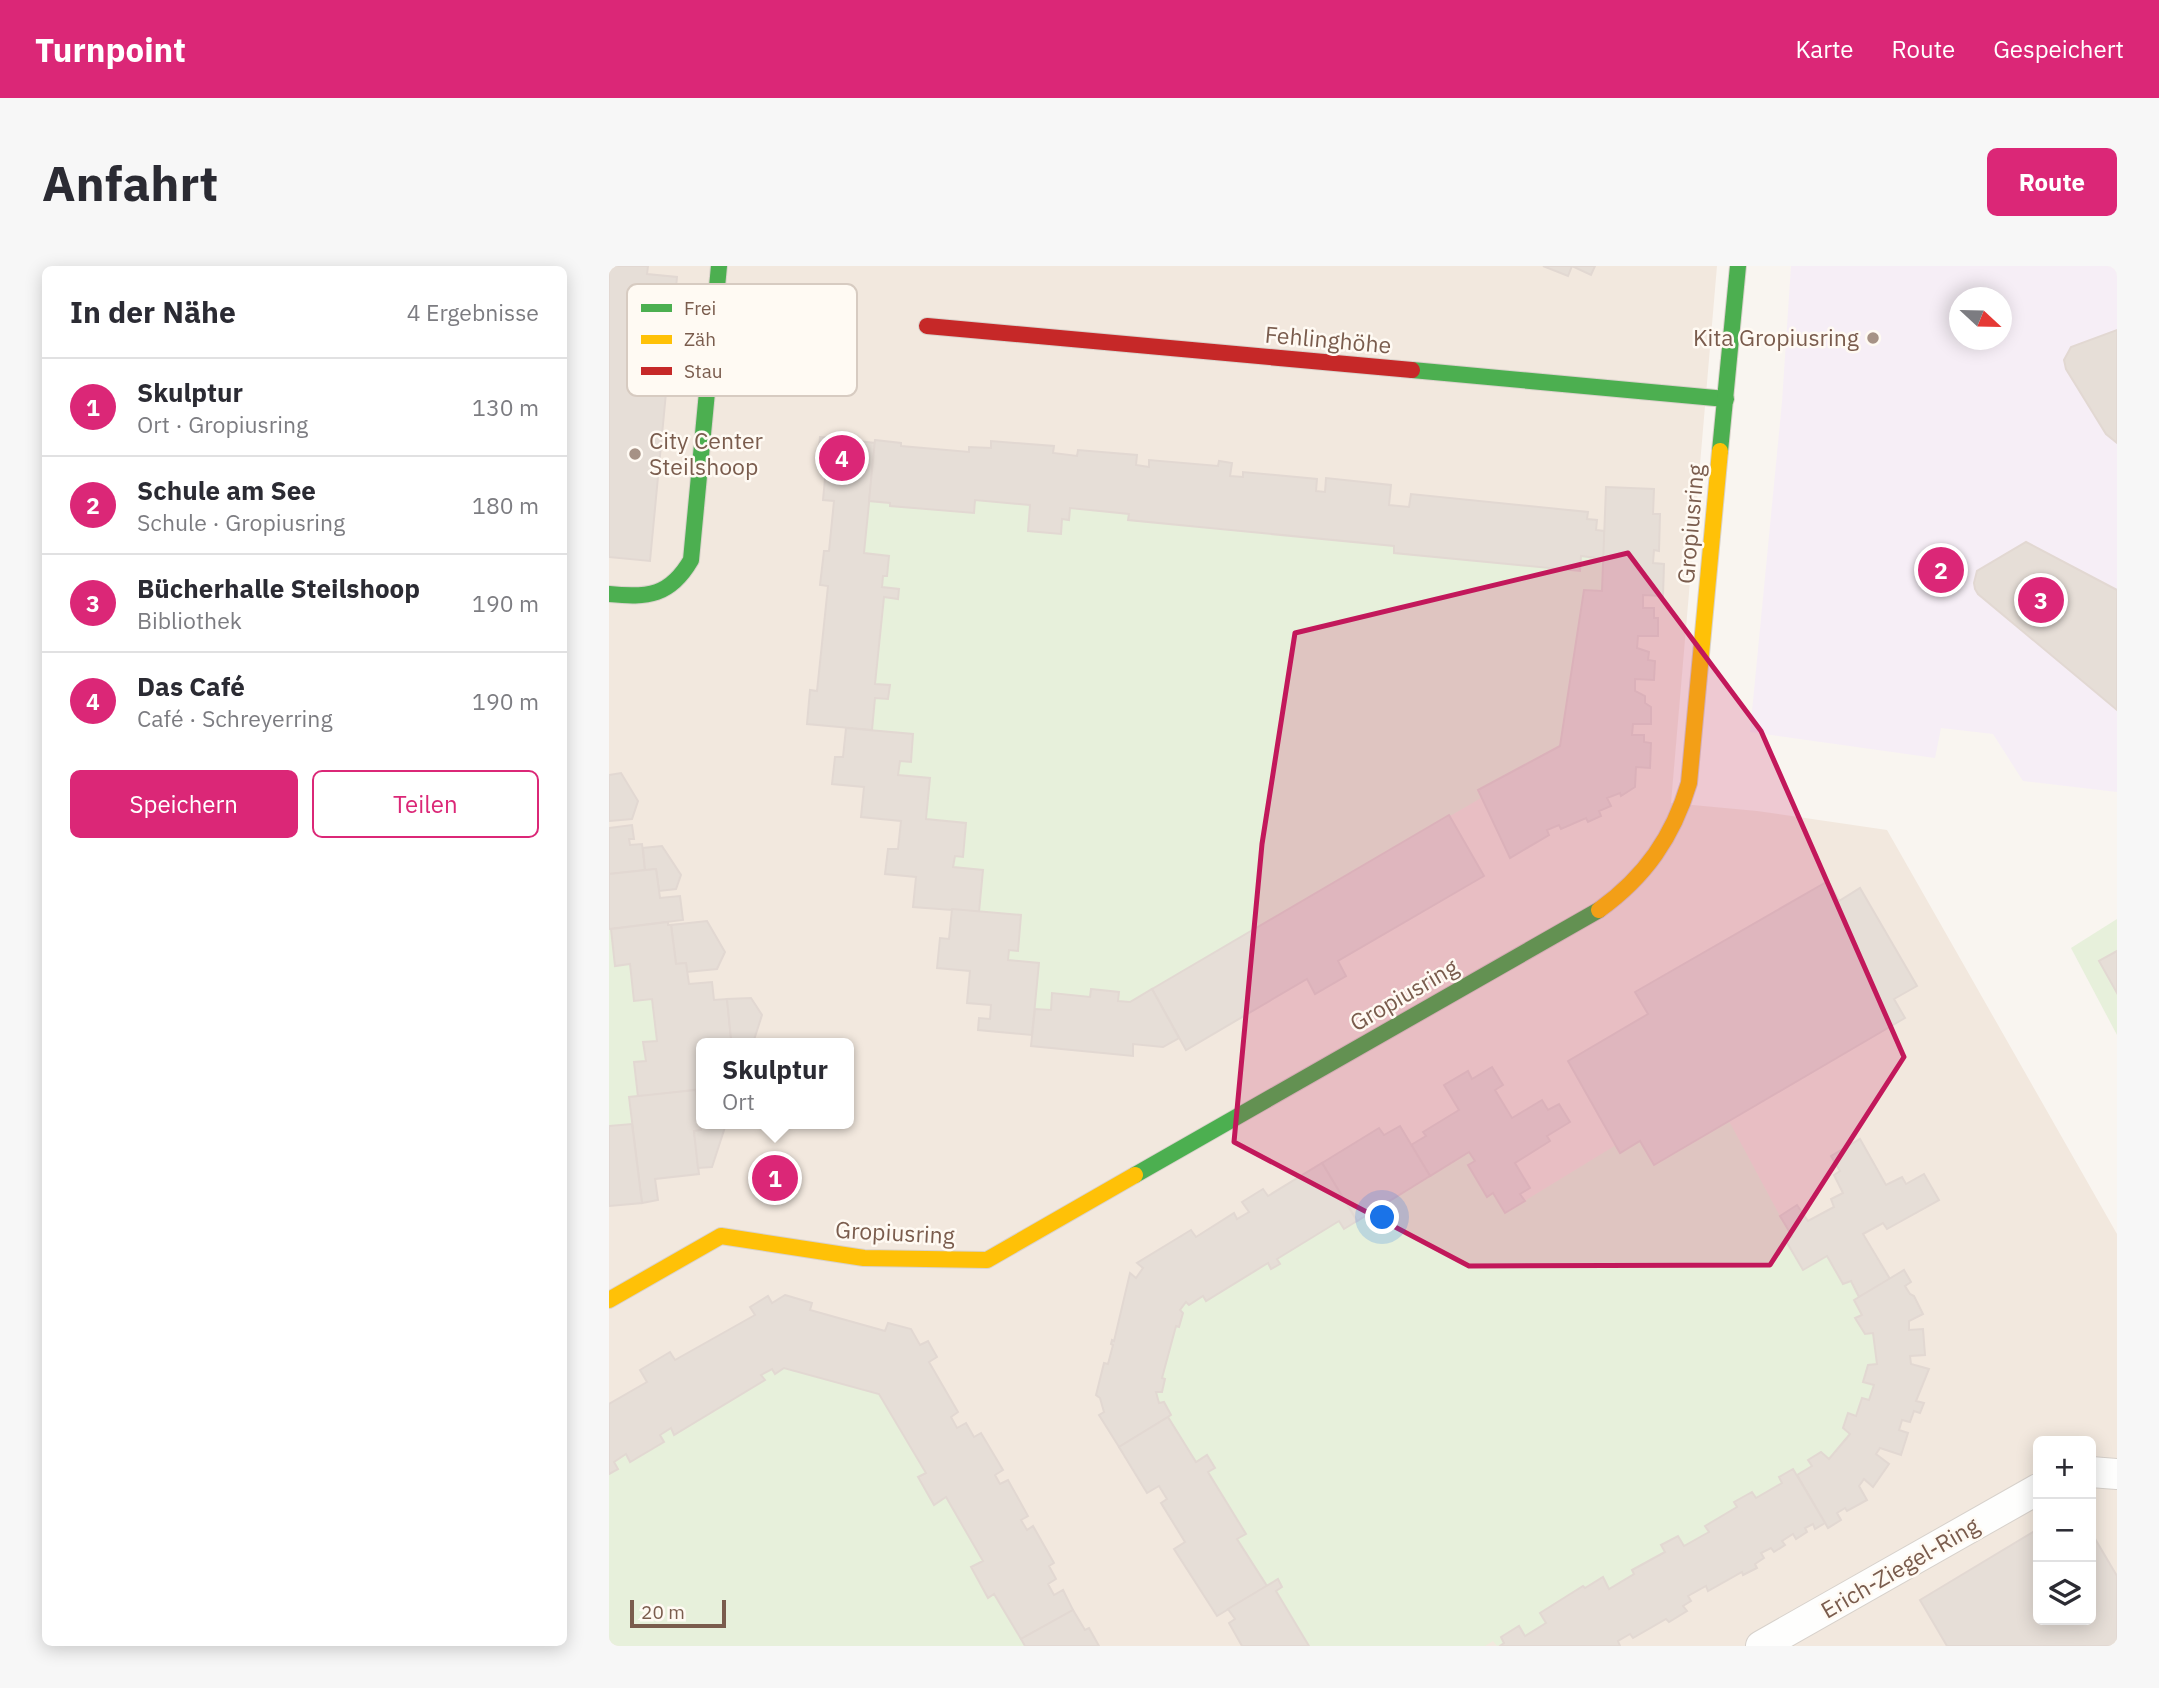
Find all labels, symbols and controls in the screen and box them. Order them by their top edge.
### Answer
text: Turnpoint [35,28,186,71]
text: Karte [1795,33,1854,65]
text: Route [1892,33,1955,65]
text: Gespeichert [1993,33,2124,65]
button: Route [1987,148,2117,216]
text: Anfahrt [42,151,218,214]
legend [627,284,857,396]
north arrow [1949,287,2012,350]
text: In der Nähe [70,292,236,331]
text: Frei [684,296,716,320]
text: 4 Ergebnisse [407,297,539,327]
street label: Fehlinghöhe [1264,319,1393,359]
place label: Kita Gropiusring [1693,322,1859,352]
text: Zäh [684,327,716,351]
marker: Kita Gropiusring [1865,330,1881,346]
text: Stau [684,359,723,383]
text: Skulptur [137,375,243,409]
text: 1 [86,392,100,422]
text: 130 m [472,392,539,422]
text: Ort · Gropiusring [137,409,308,439]
place label: City Center Steilshoop [649,425,764,481]
pin: 4 [819,432,865,484]
marker: City Center Steilshoop [627,446,643,462]
street label: Gropiusring [1670,463,1710,585]
text: Schule am See [137,473,316,507]
text: 2 [86,490,100,520]
text: 180 m [472,490,539,520]
text: Schule · Gropiusring [137,507,345,537]
pin: 2 [1918,544,1964,596]
text: Bücherhalle Steilshoop [137,571,420,605]
pin: 3 [2018,574,2064,626]
text: 3 [86,588,100,618]
text: 190 m [472,588,539,618]
text: Bibliothek [137,605,242,635]
text: Das Café [137,669,245,703]
text: 4 [86,686,100,716]
text: 190 m [472,686,539,716]
text: Café · Schreyerring [137,703,333,733]
button: Speichern [70,770,298,838]
button: Teilen [312,770,539,838]
street label: Gropiusring [1344,951,1463,1037]
popup [696,1038,854,1129]
text: Skulptur [722,1052,828,1086]
text: Ort [722,1086,755,1116]
pin: 1 [752,1152,798,1204]
your location [1365,1200,1399,1234]
street label: Gropiusring [834,1214,956,1250]
map controls [2033,1436,2096,1625]
button: + [2033,1436,2096,1499]
button: − [2033,1499,2096,1562]
street label: Erich-Ziegel-Ring [1815,1510,1984,1625]
button: layers [2033,1562,2096,1625]
scale bar [630,1597,726,1629]
text: 20 m [641,1600,685,1624]

